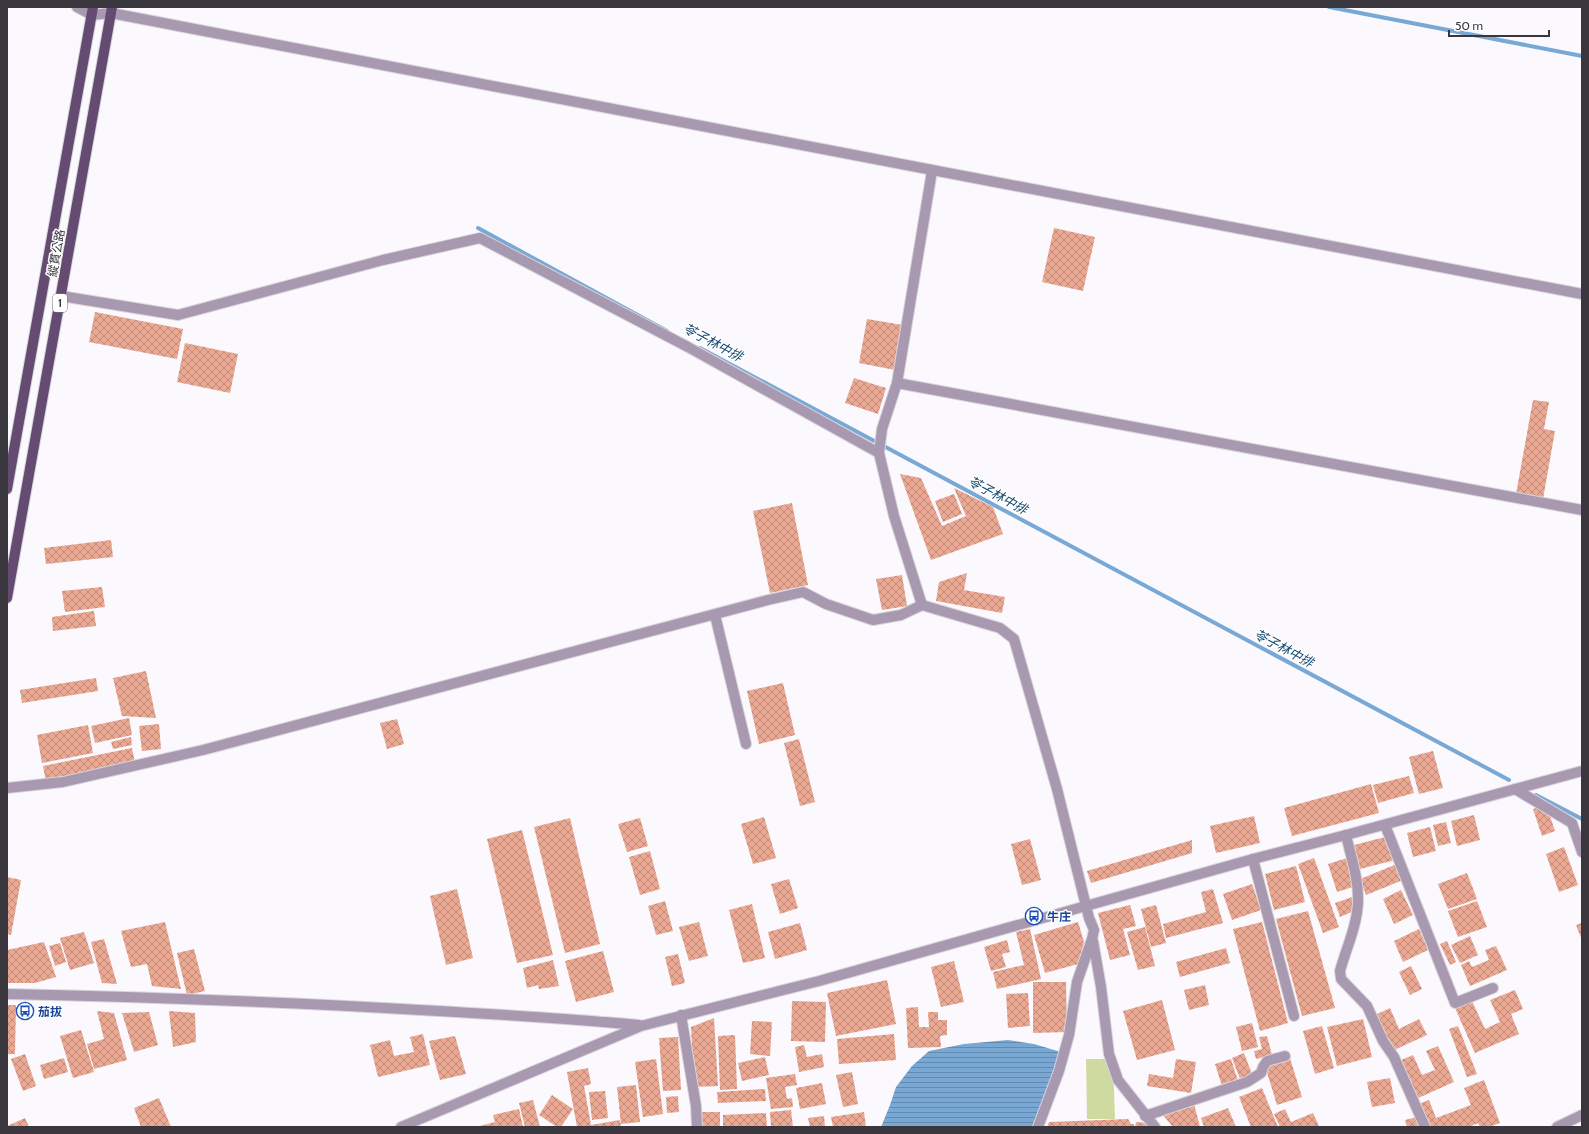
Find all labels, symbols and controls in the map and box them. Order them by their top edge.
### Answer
scale bar [1449,12,1549,38]
text: 50 m [1455,18,1483,33]
street label: 縱貫公路 [44,228,68,278]
road number: 1 [53,294,67,312]
water label: 苓子林中排 [681,320,747,365]
water label: 苓子林中排 [966,473,1032,518]
water label: 苓子林中排 [1252,626,1318,671]
bus stop icon: 牛庄 [1024,906,1044,926]
place label: 牛庄 [1047,909,1071,924]
bus stop icon: 茄拔 [15,1001,35,1021]
place label: 茄拔 [38,1004,62,1019]

